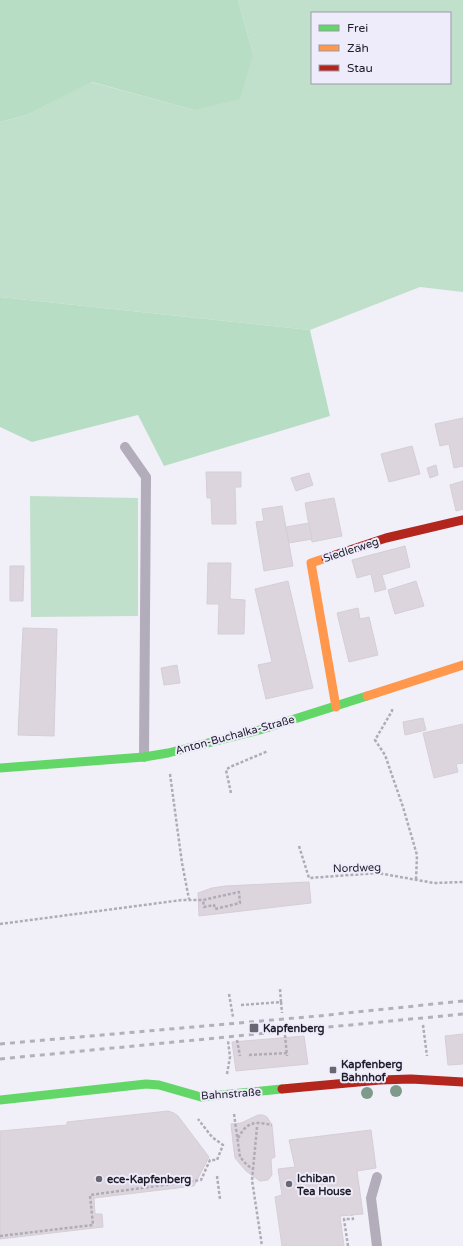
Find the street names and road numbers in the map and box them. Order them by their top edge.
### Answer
street label: Siedlerweg [322,535,380,565]
street label: Anton-Buchalka-Straße [174,713,296,757]
street label: Nordweg [333,861,381,875]
street label: Bahnstraße [201,1085,261,1103]

